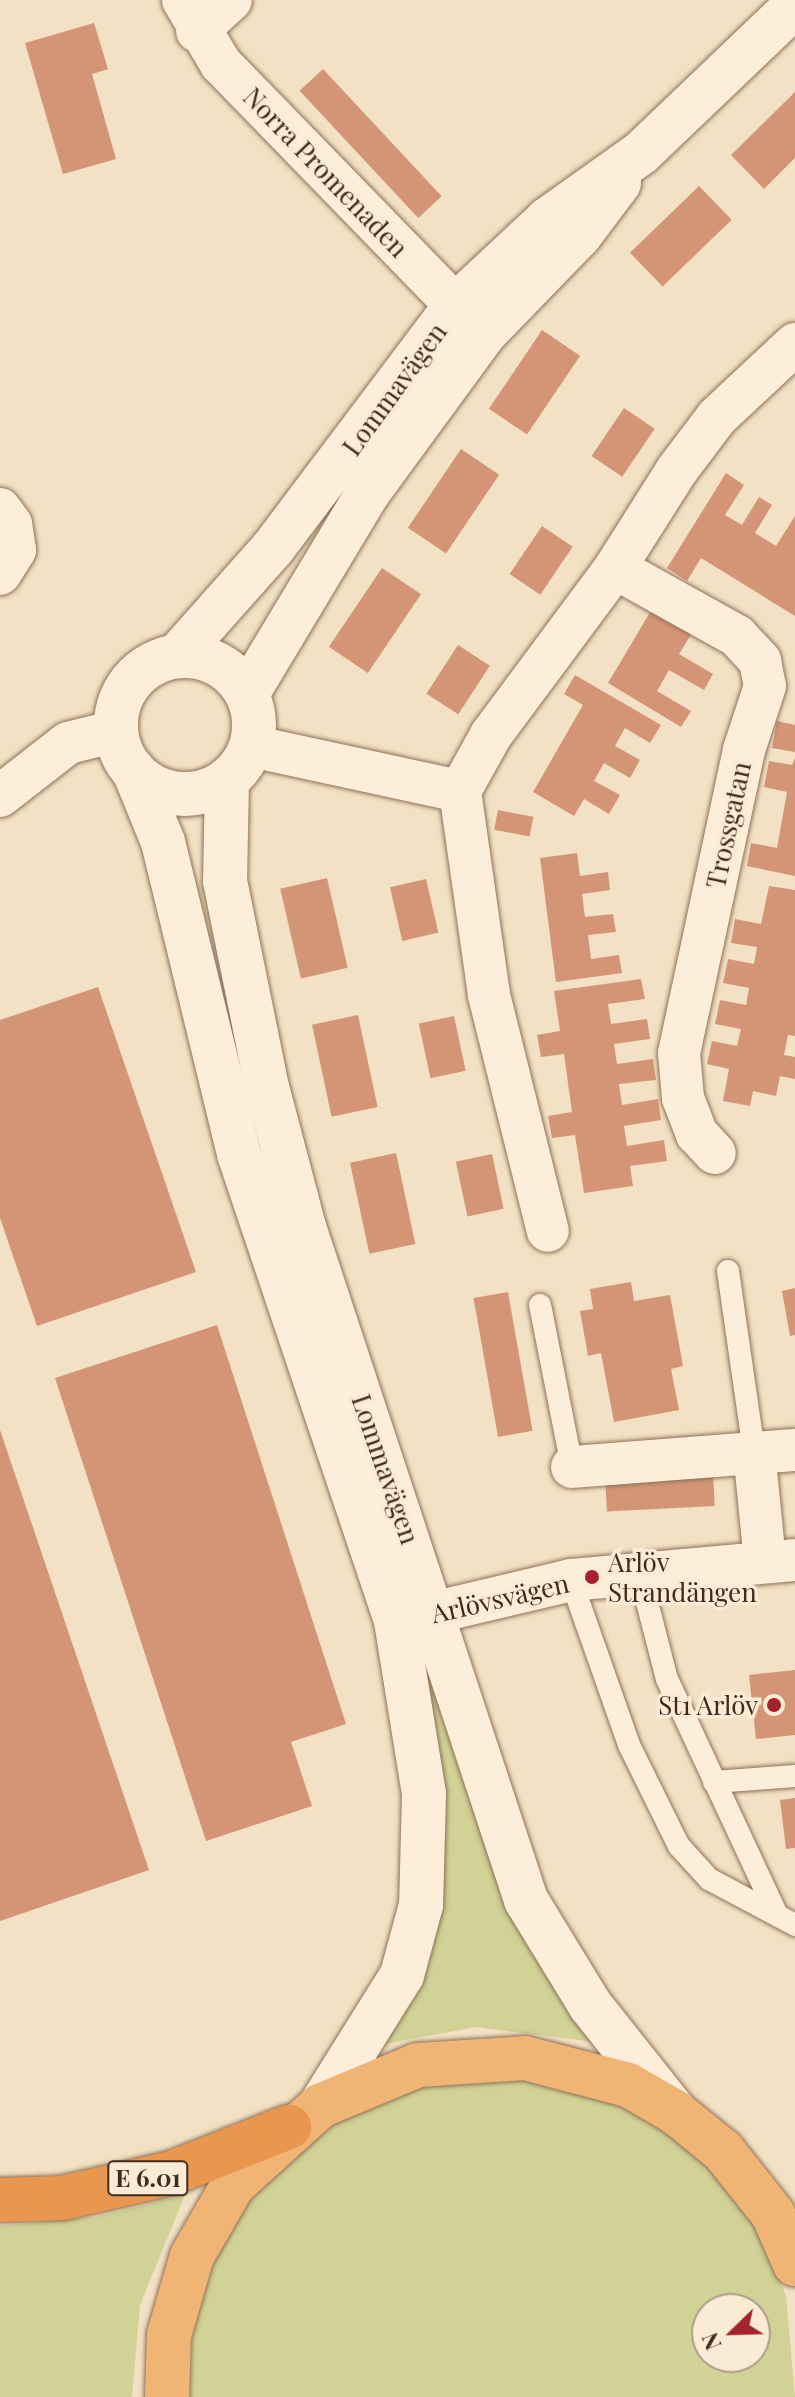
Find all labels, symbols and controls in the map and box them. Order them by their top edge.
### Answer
street label: Norra Promenaden [237,81,415,263]
street label: Lommavägen [335,317,453,461]
street label: Trossgatan [699,759,757,891]
street label: Lommavägen [346,1390,426,1548]
place label: Arlöv Strandängen [608,1546,757,1608]
street label: Arlövsvägen [428,1567,572,1629]
marker: Arlöv Strandängen [583,1568,601,1586]
place label: St1 Arlöv [657,1689,758,1721]
marker: St1 Arlöv [765,1696,783,1714]
road number: E 6.01 [106,2158,190,2198]
north arrow [691,2293,771,2373]
text: N [694,2328,728,2355]

